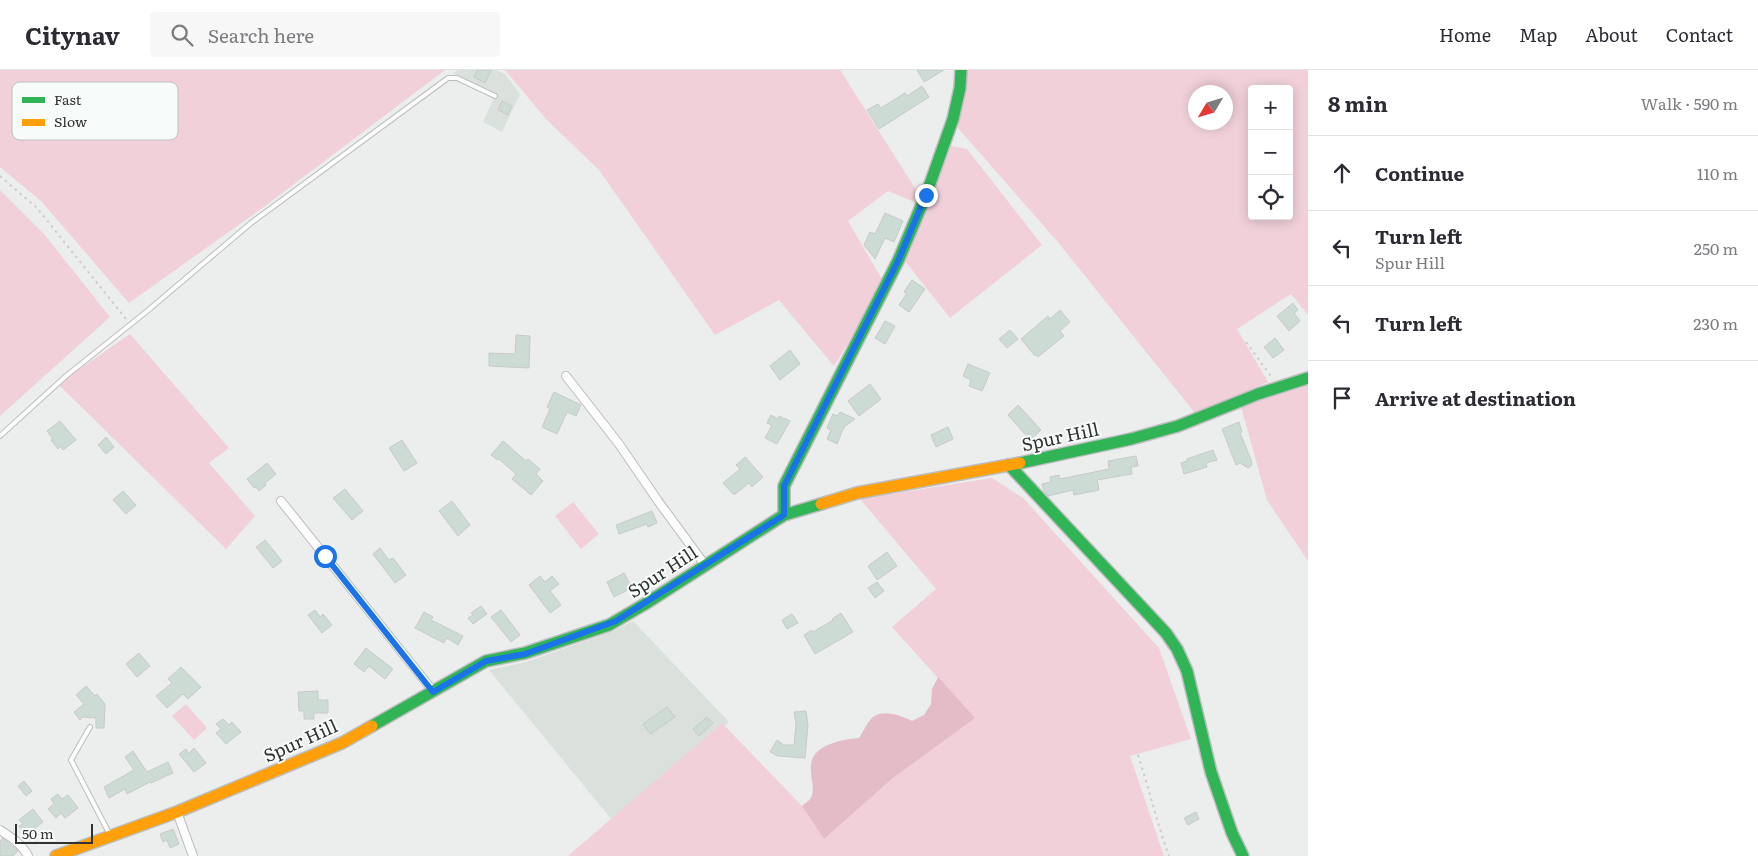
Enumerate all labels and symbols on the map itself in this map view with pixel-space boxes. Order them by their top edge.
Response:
legend [12,82,178,140]
north arrow [1188,85,1233,130]
text: Fast [54,89,82,109]
text: Slow [54,111,87,131]
route end [915,184,938,207]
street label: Spur Hill [1019,415,1101,457]
street label: Spur Hill [622,538,702,604]
route start [314,545,337,568]
street label: Spur Hill [259,712,341,768]
scale bar [15,821,92,844]

